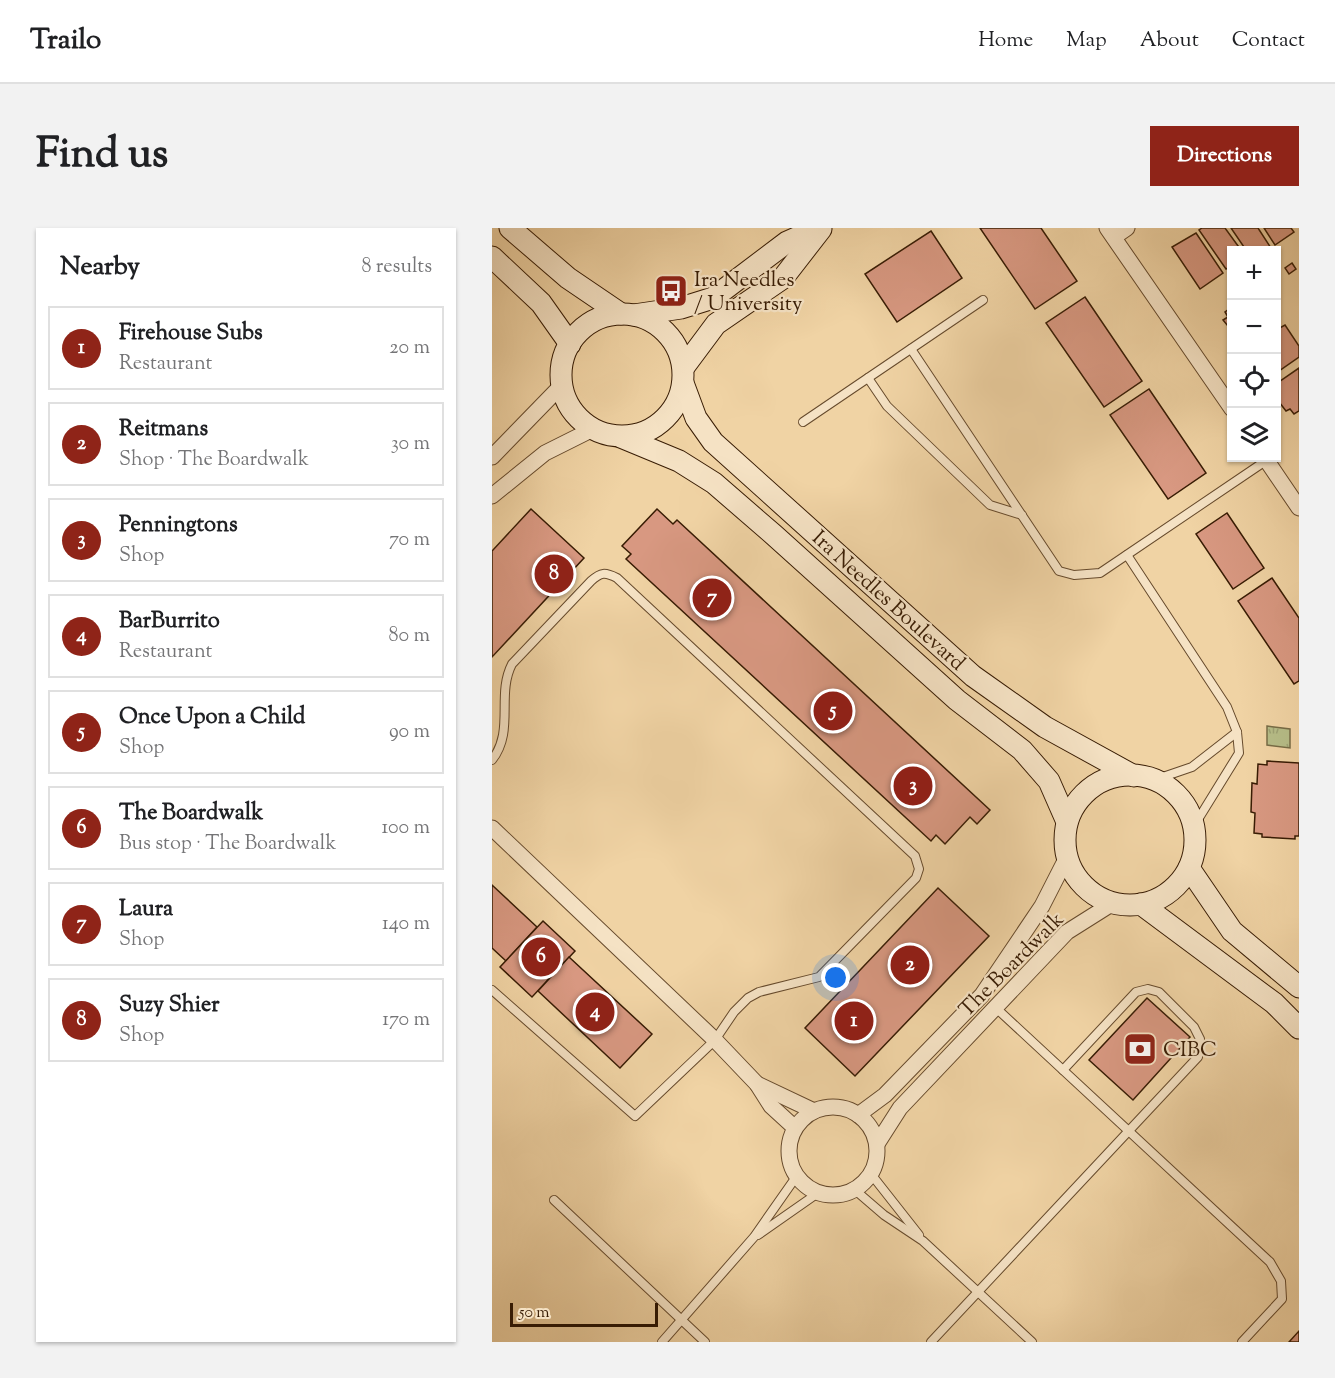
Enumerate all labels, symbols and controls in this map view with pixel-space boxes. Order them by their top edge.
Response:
text: Trailo [30,21,101,61]
text: Home [978,26,1033,56]
text: Map [1066,26,1107,56]
text: About [1140,26,1199,56]
text: Contact [1232,26,1305,56]
text: Find us [36,126,168,186]
button: Directions [1150,126,1299,186]
map controls [1227,246,1281,462]
button: + [1227,246,1281,300]
text: Nearby [60,249,140,286]
text: 8 results [361,253,432,282]
place label: Ira Needles / University [694,266,803,320]
bus stop icon: Ira Needles / University [653,273,689,309]
button: − [1227,300,1281,354]
text: Firehouse Subs [119,318,263,350]
text: 1 [78,334,85,363]
text: 20 m [389,334,430,363]
text: Restaurant [119,350,212,379]
button: locate [1227,354,1281,408]
button: layers [1227,408,1281,462]
text: Reitmans [119,414,208,446]
text: 2 [77,430,86,459]
text: 30 m [391,430,430,459]
text: Shop · The Boardwalk [119,446,309,475]
text: Penningtons [119,510,238,542]
street label: Ira Needles Boulevard [804,524,971,679]
text: 3 [77,526,86,555]
text: 70 m [389,526,430,555]
text: Shop [119,542,164,571]
pin: 8 [534,552,574,596]
pin: 7 [692,576,732,620]
text: BarBurrito [119,606,220,638]
text: 4 [76,622,87,651]
text: 80 m [389,622,430,651]
text: Restaurant [119,638,212,667]
pin: 5 [814,688,852,734]
text: Once Upon a Child [119,702,305,734]
text: 5 [78,718,85,747]
text: 90 m [389,718,430,747]
text: Shop [119,734,164,763]
pin: 3 [894,764,932,808]
text: The Boardwalk [119,798,263,830]
text: 6 [77,814,86,843]
text: 100 m [381,814,430,843]
text: Bus stop · The Boardwalk [119,830,336,859]
text: Laura [119,894,173,926]
street label: The Boardwalk [953,906,1072,1025]
text: 7 [76,910,87,939]
text: 140 m [382,910,430,939]
text: Shop [119,926,164,955]
pin: 6 [521,934,560,980]
pin: 2 [890,942,930,988]
your location [821,963,850,992]
text: Suzy Shier [119,990,219,1022]
pin: 4 [576,990,614,1034]
pin: 1 [834,998,874,1044]
text: 8 [77,1006,87,1035]
text: 170 m [382,1006,430,1035]
text: Shop [119,1022,164,1051]
bank icon: CIBC [1122,1031,1158,1067]
place label: CIBC [1163,1036,1217,1066]
scale bar [510,1300,658,1328]
text: 50 m [519,1302,550,1325]

